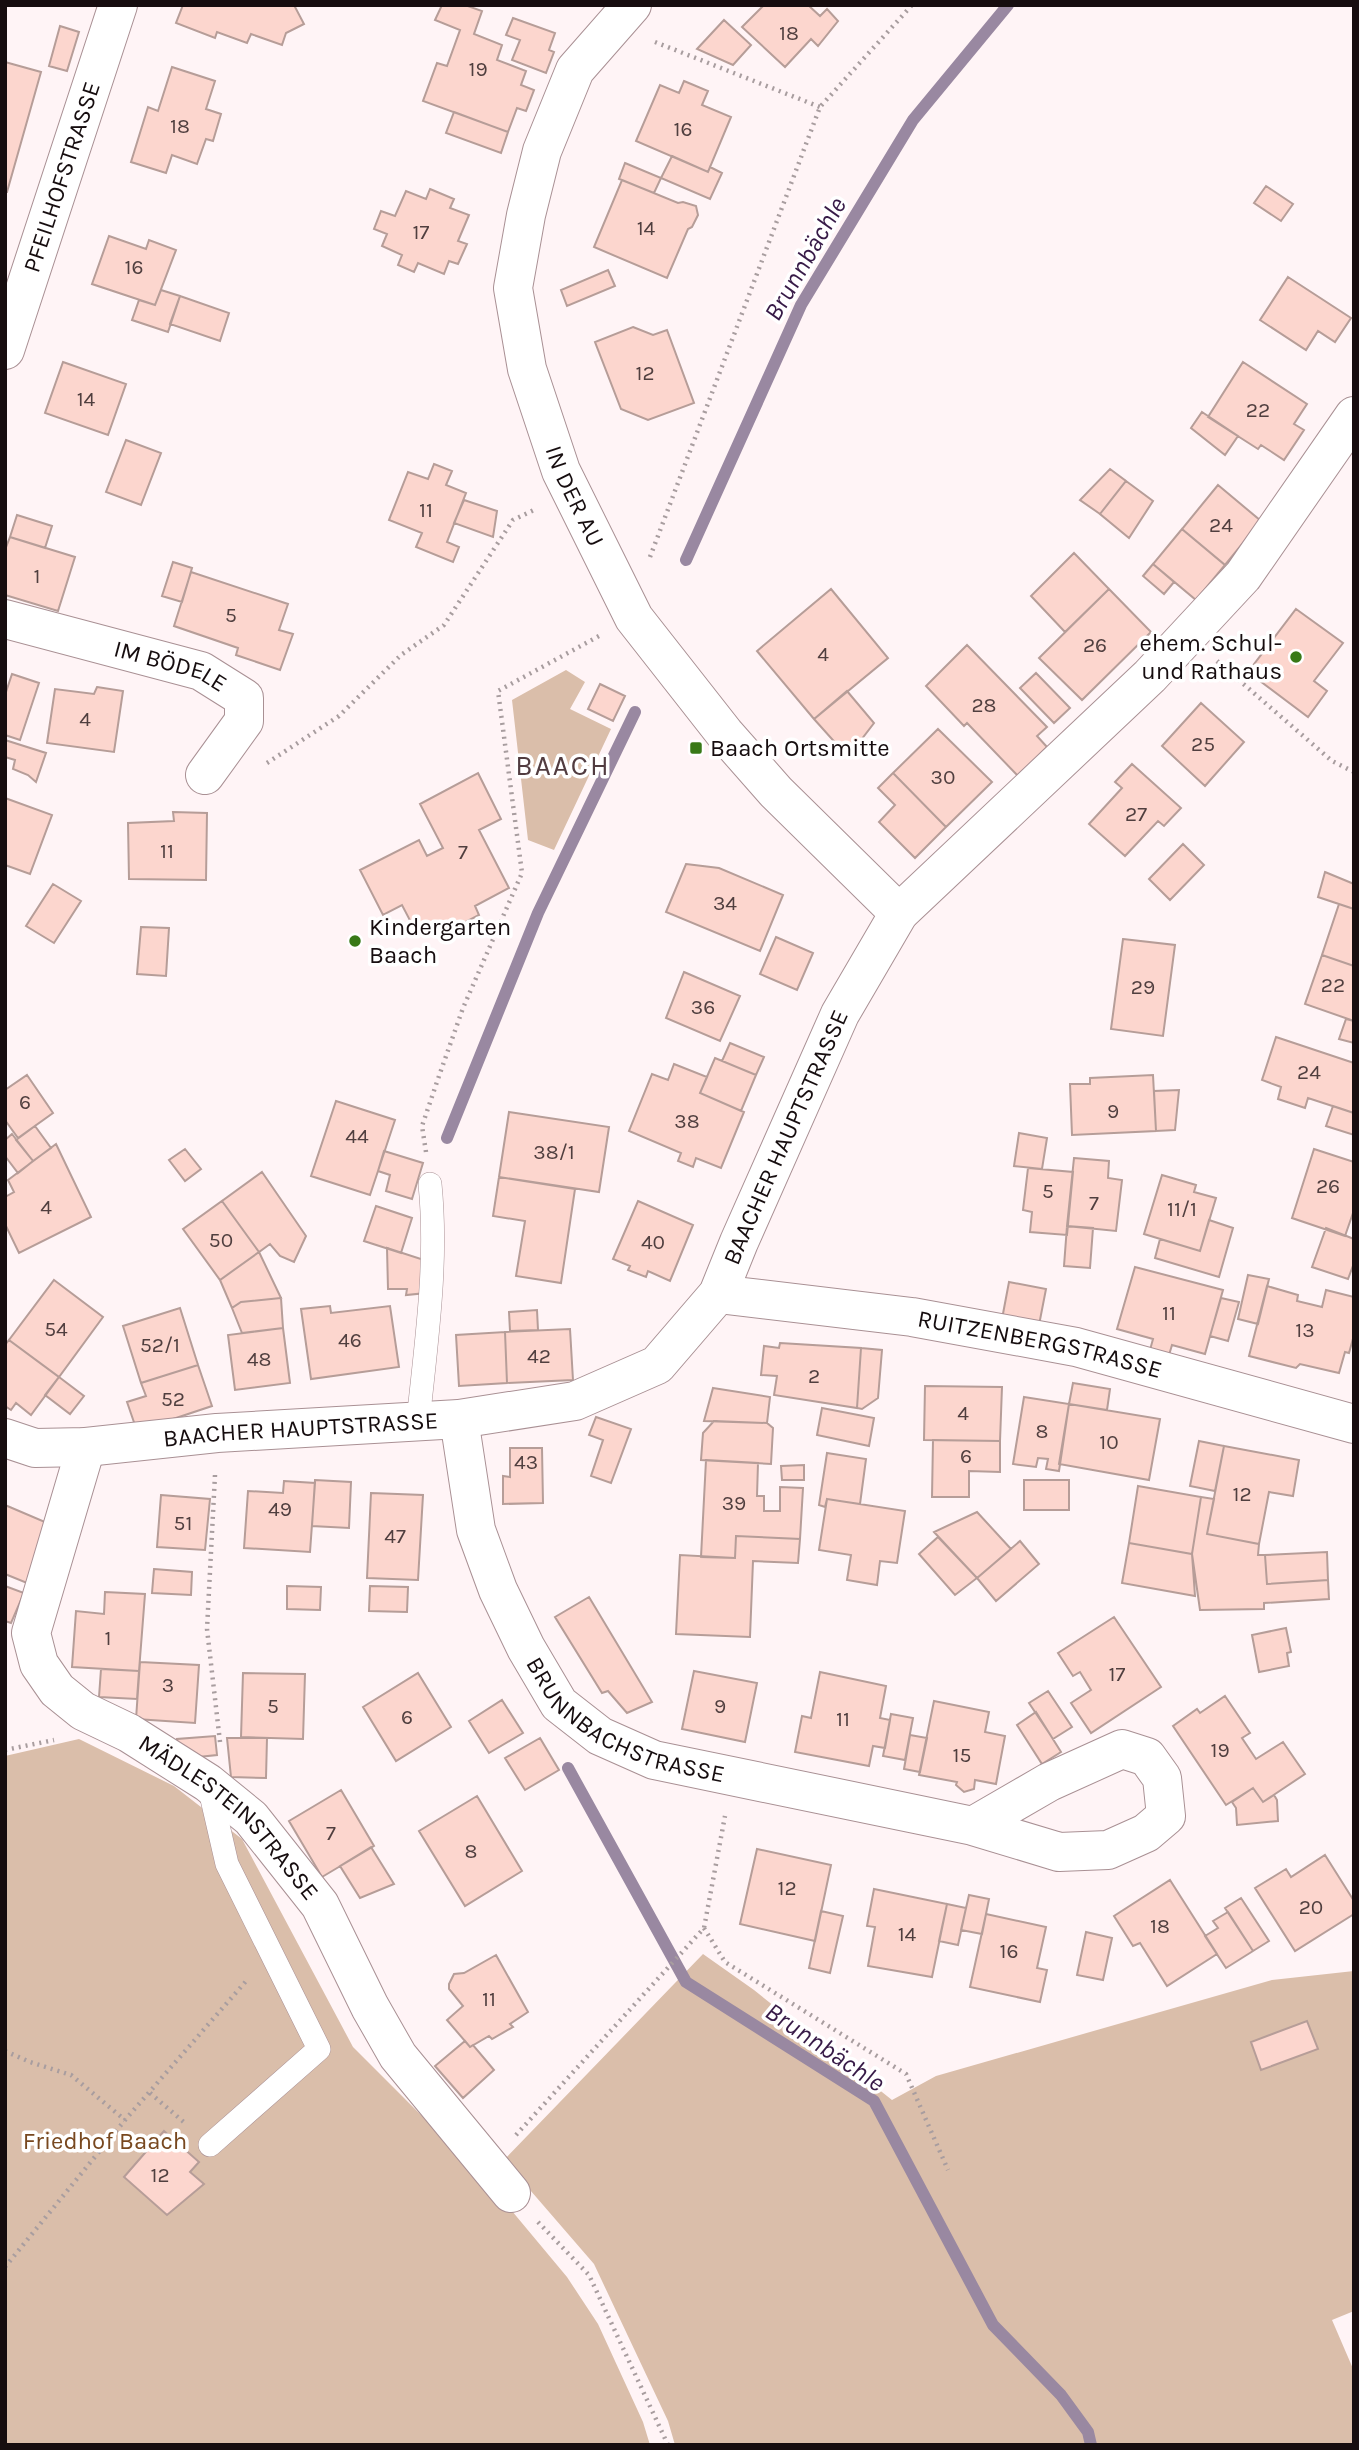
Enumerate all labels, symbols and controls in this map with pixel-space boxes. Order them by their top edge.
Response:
house number: 18 [779,21,799,45]
house number: 19 [468,57,488,81]
street label: PFEILHOFSTRASSE [17,78,106,276]
house number: 18 [170,114,190,138]
house number: 16 [674,117,692,141]
water label: Brunnbächle [757,192,853,326]
house number: 14 [637,216,656,240]
house number: 17 [413,220,430,244]
house number: 16 [125,255,143,279]
house number: 12 [635,361,655,385]
house number: 14 [77,387,96,411]
house number: 22 [1246,398,1270,422]
street label: IN DER AU [540,442,610,551]
house number: 11 [419,498,433,522]
house number: 24 [1209,513,1233,537]
house number: 1 [34,564,40,588]
house number: 5 [225,603,237,627]
place label: ehem. Schul- und Rathaus [1139,629,1282,685]
house number: 26 [1083,633,1107,657]
street label: IM BÖDELE [111,635,232,698]
house number: 4 [817,642,829,666]
marker: ehem. Schul- und Rathaus [1288,649,1304,665]
house number: 28 [971,693,997,717]
house number: 4 [79,707,91,731]
house number: 25 [1191,732,1215,756]
place label: Baach Ortsmitte [710,734,890,762]
marker: Baach Ortsmitte [688,740,704,756]
district label: BAACH [515,749,611,782]
house number: 30 [931,765,955,789]
house number: 27 [1125,802,1147,826]
house number: 11 [160,839,174,863]
house number: 7 [458,840,468,864]
house number: 34 [713,891,737,915]
place label: Kindergarten Baach [369,913,511,969]
marker: Kindergarten Baach [347,933,363,949]
house number: 22 [1321,973,1345,997]
house number: 29 [1131,975,1155,999]
house number: 36 [691,995,715,1019]
street label: BAACHER HAUPTSTRASSE [717,1006,854,1269]
house number: 24 [1297,1060,1321,1084]
house number: 6 [19,1090,31,1114]
house number: 9 [1107,1099,1119,1123]
house number: 38 [674,1109,700,1133]
house number: 44 [345,1124,369,1148]
house number: 38/1 [533,1140,575,1164]
house number: 26 [1316,1174,1340,1198]
house number: 5 [1042,1179,1054,1203]
house number: 7 [1089,1191,1099,1215]
house number: 4 [40,1195,52,1219]
house number: 11/1 [1167,1197,1197,1221]
house number: 50 [209,1228,233,1252]
house number: 40 [641,1230,665,1254]
house number: 11 [1162,1301,1176,1325]
street label: RUITZENBERGSTRASSE [915,1304,1165,1384]
house number: 54 [44,1317,68,1341]
house number: 13 [1295,1318,1315,1342]
house number: 46 [338,1328,362,1352]
house number: 52/1 [140,1333,180,1357]
house number: 42 [527,1344,551,1368]
house number: 48 [247,1347,271,1371]
house number: 2 [808,1364,820,1388]
house number: 52 [161,1387,185,1411]
house number: 4 [957,1401,969,1425]
street label: BAACHER HAUPTSTRASSE [162,1406,439,1453]
house number: 8 [1036,1419,1048,1443]
house number: 10 [1099,1430,1119,1454]
house number: 6 [960,1444,972,1468]
house number: 43 [514,1450,538,1474]
house number: 12 [1232,1482,1252,1506]
house number: 39 [722,1491,746,1515]
house number: 49 [268,1497,292,1521]
house number: 51 [174,1511,192,1535]
house number: 47 [384,1524,406,1548]
house number: 1 [105,1626,111,1650]
street label: BRUNNBACHSTRASSE [520,1652,727,1788]
house number: 17 [1109,1662,1126,1686]
house number: 3 [162,1673,174,1697]
house number: 5 [267,1694,279,1718]
house number: 9 [714,1694,726,1718]
house number: 6 [401,1705,413,1729]
house number: 11 [836,1707,850,1731]
street label: MÄDLESTEINSTRASSE [134,1729,325,1906]
house number: 19 [1210,1738,1230,1762]
house number: 15 [953,1743,971,1767]
house number: 7 [326,1821,336,1845]
house number: 8 [465,1839,477,1863]
house number: 12 [777,1876,797,1900]
house number: 20 [1299,1895,1323,1919]
house number: 18 [1150,1914,1170,1938]
house number: 14 [898,1922,917,1946]
house number: 16 [1000,1939,1018,1963]
house number: 11 [482,1987,496,2011]
water label: Brunnbächle [759,1996,891,2098]
park label: Friedhof Baach [23,2127,187,2155]
house number: 12 [150,2163,170,2187]

